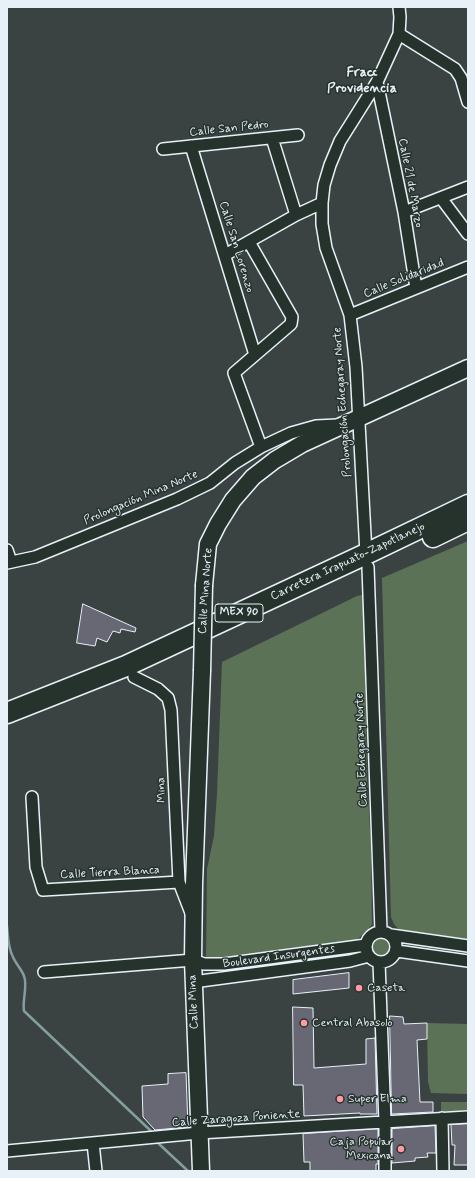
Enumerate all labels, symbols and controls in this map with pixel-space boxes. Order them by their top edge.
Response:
district label: Fracc Providencia [327,65,397,98]
street label: Calle San Pedro [189,118,269,140]
street label: Calle 21 de Marzo [394,137,426,229]
street label: Calle San Lorenzo [215,200,257,294]
street label: Calle Solidaridad [362,256,446,302]
street label: Prolongación Echegaray Norte [331,326,355,478]
street label: Prolongación Mina Norte [82,467,200,529]
street label: Carretera Irapuato-Zapotlanejo [268,520,428,604]
street label: Calle Mina Norte [196,547,216,635]
road number: MEX 90 [215,604,263,622]
street label: Calle Echegaray Norte [353,693,371,807]
street label: Mina [154,777,170,803]
street label: Calle Tierra Blanca [60,863,160,883]
street label: Boulevard Insurgentes [222,942,336,972]
street label: Calle Mina [186,974,202,1030]
place label: Caseta [367,981,405,995]
marker: Caseta [354,983,364,993]
place label: Central Abasolo [312,1016,393,1030]
marker: Central Abasolo [299,1018,309,1028]
place label: Super Elma [348,1092,407,1106]
marker: Super Elma [335,1094,345,1104]
street label: Calle Zaragoza Poniente [171,1107,301,1131]
place label: Caja Popular Mexicana [330,1135,393,1163]
marker: Caja Popular Mexicana [396,1144,406,1154]

